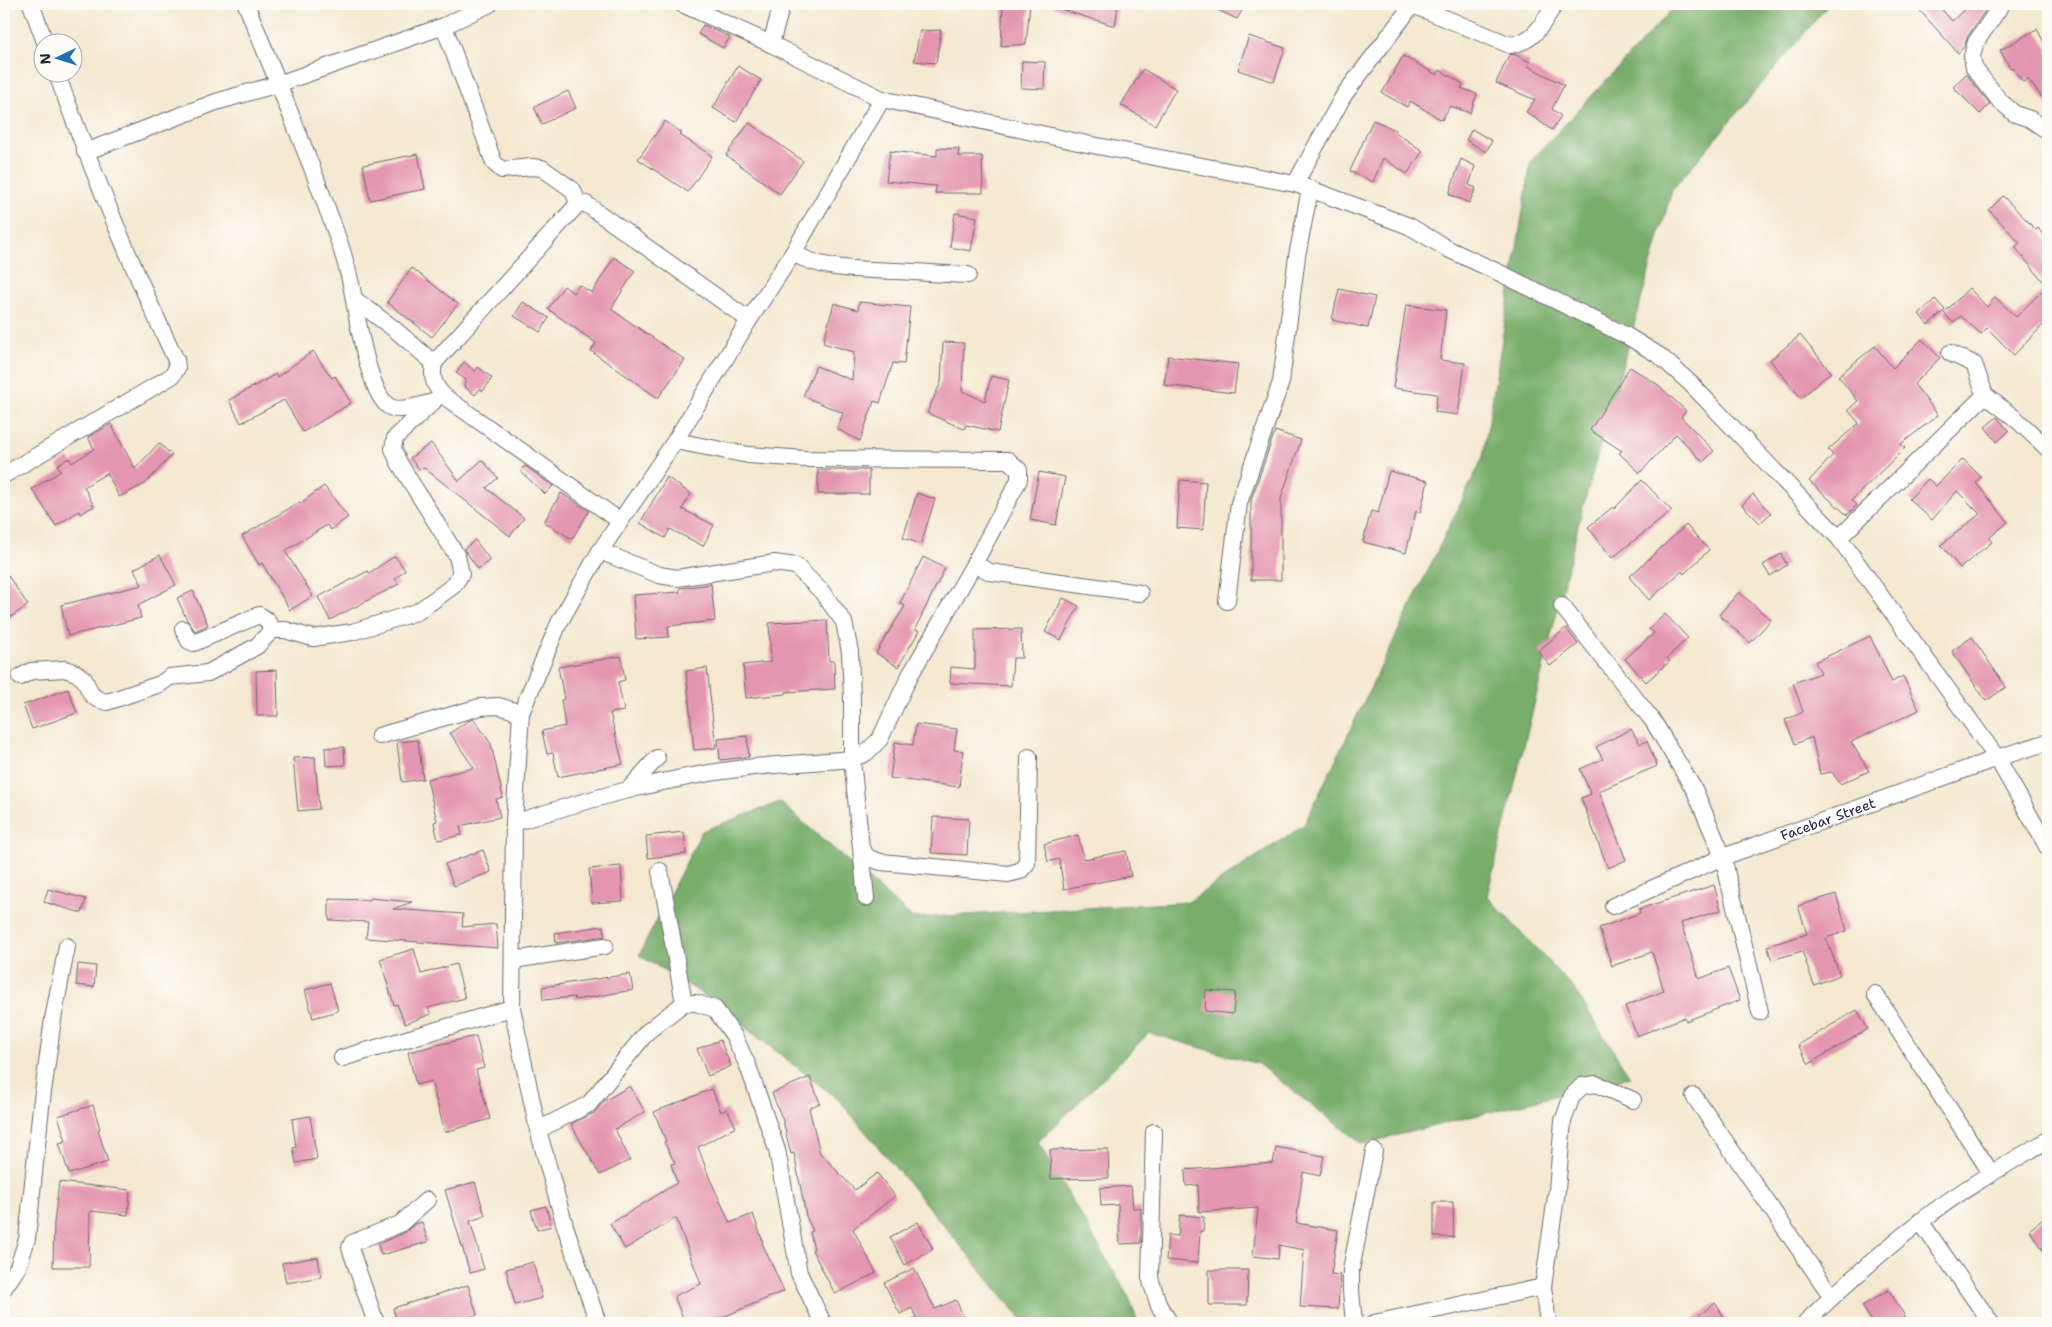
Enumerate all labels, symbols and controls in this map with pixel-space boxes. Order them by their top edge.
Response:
north arrow [32,32,82,82]
text: N [36,53,54,65]
street label: Facebar Street [1778,794,1878,844]

